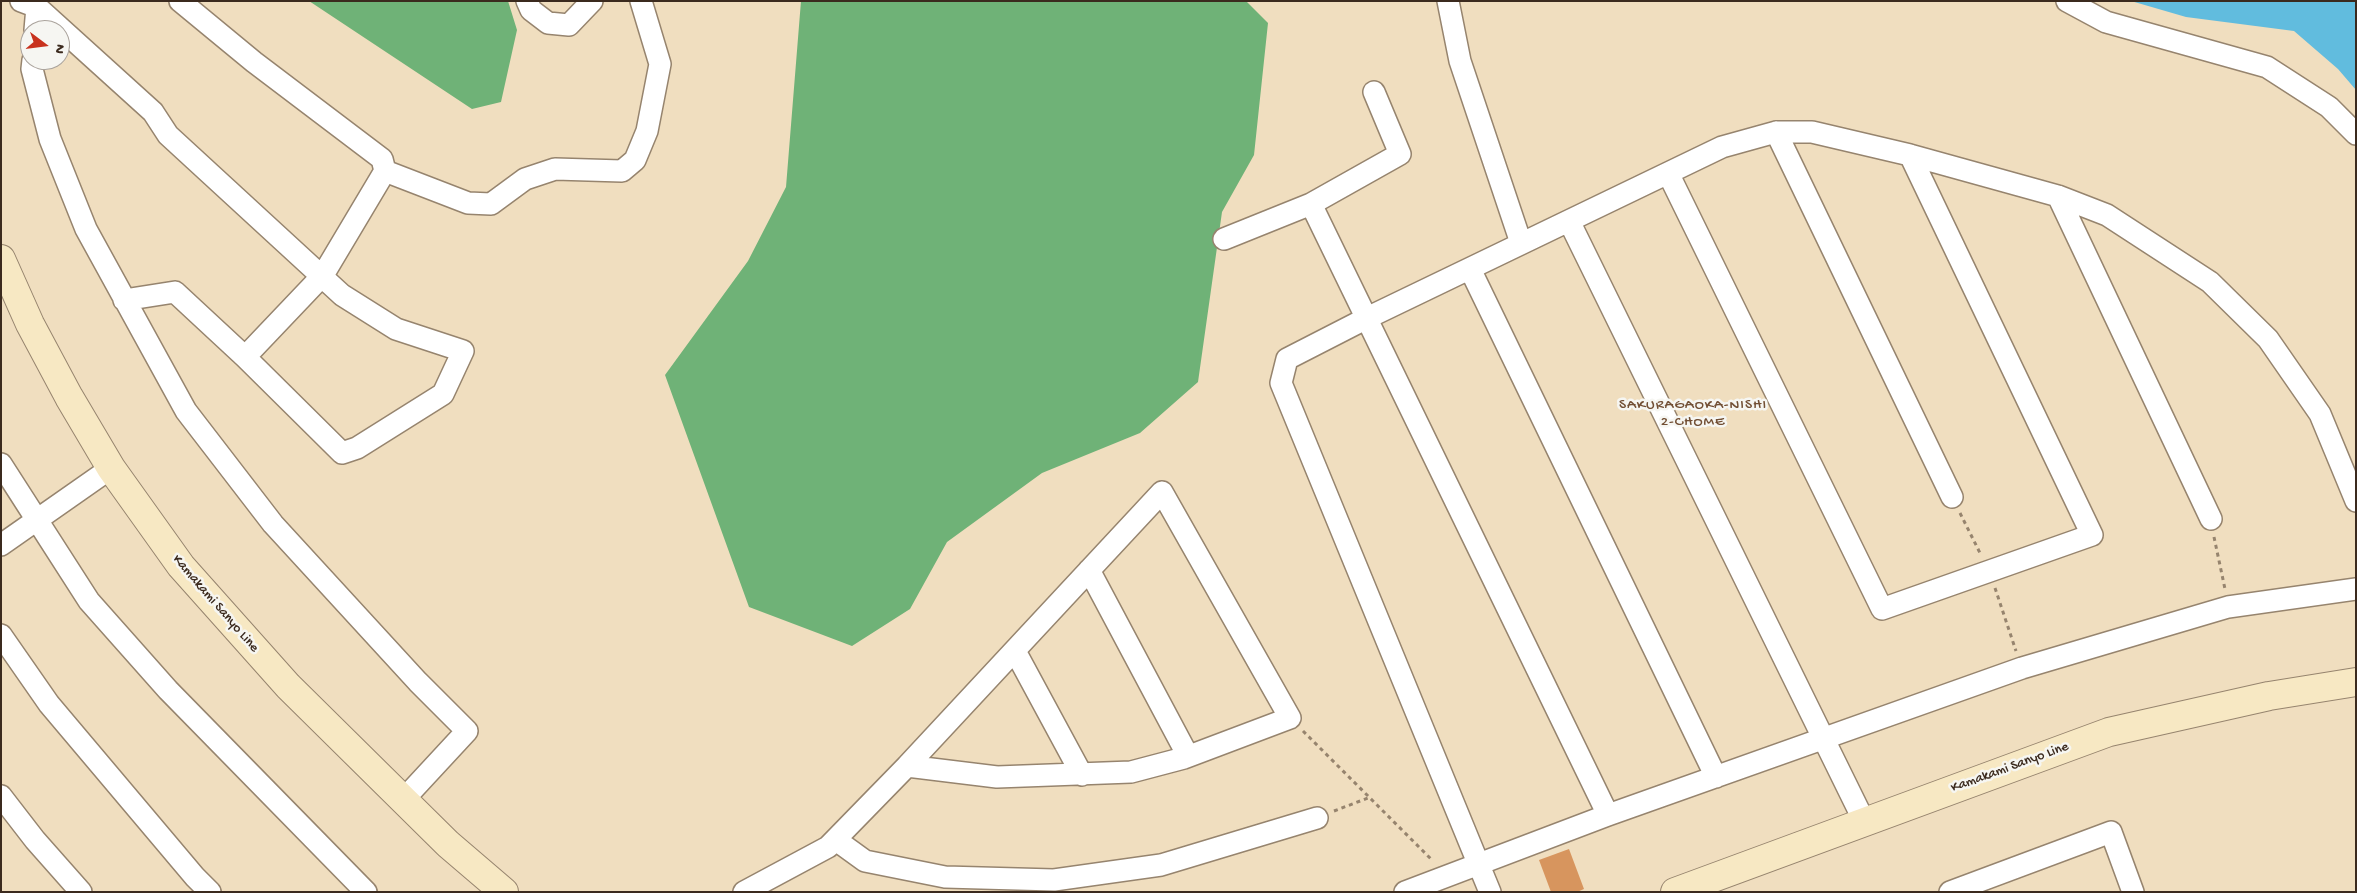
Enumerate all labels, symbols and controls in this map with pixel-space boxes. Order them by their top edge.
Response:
north arrow [20,20,70,70]
text: N [50,42,68,55]
district label: SAKURAGAOKA-NISHI 2-CHOME [1617,397,1769,432]
street label: Kamakami Sanyo Line [168,552,262,656]
street label: Kamakami Sanyo Line [1949,739,2071,797]

